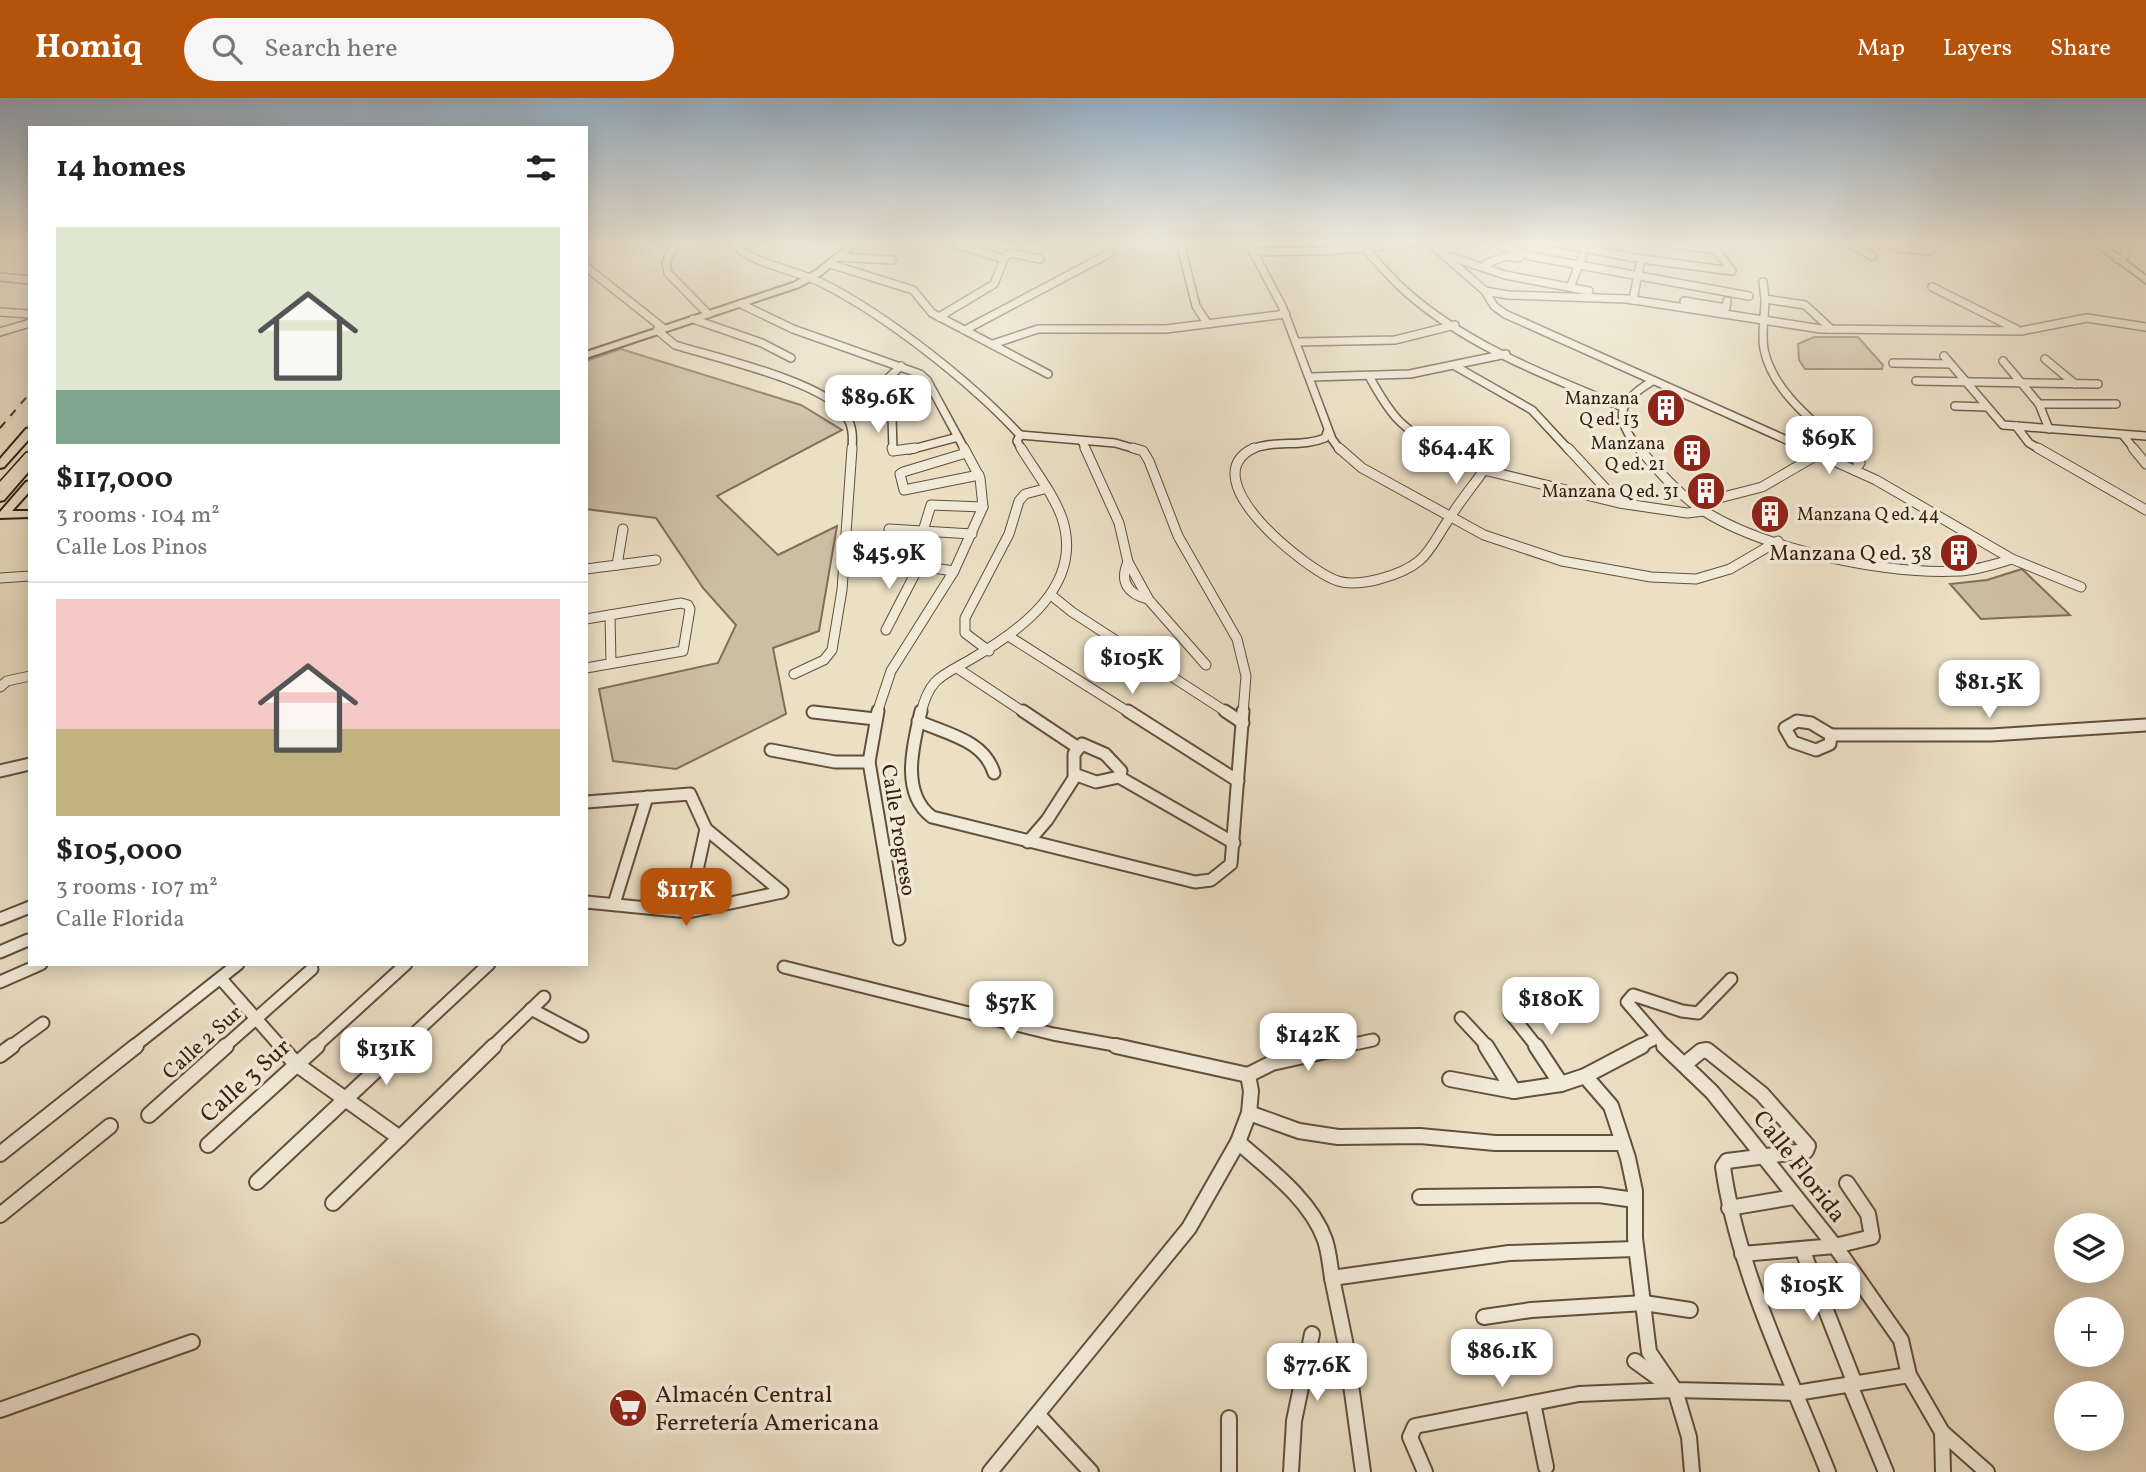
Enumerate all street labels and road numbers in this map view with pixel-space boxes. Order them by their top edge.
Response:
street label: Calle Progreso [873,762,922,898]
street label: Calle 2 Sur [157,999,249,1087]
street label: Calle 3 Sur [193,1031,299,1132]
street label: Calle Florida [1744,1104,1853,1231]

